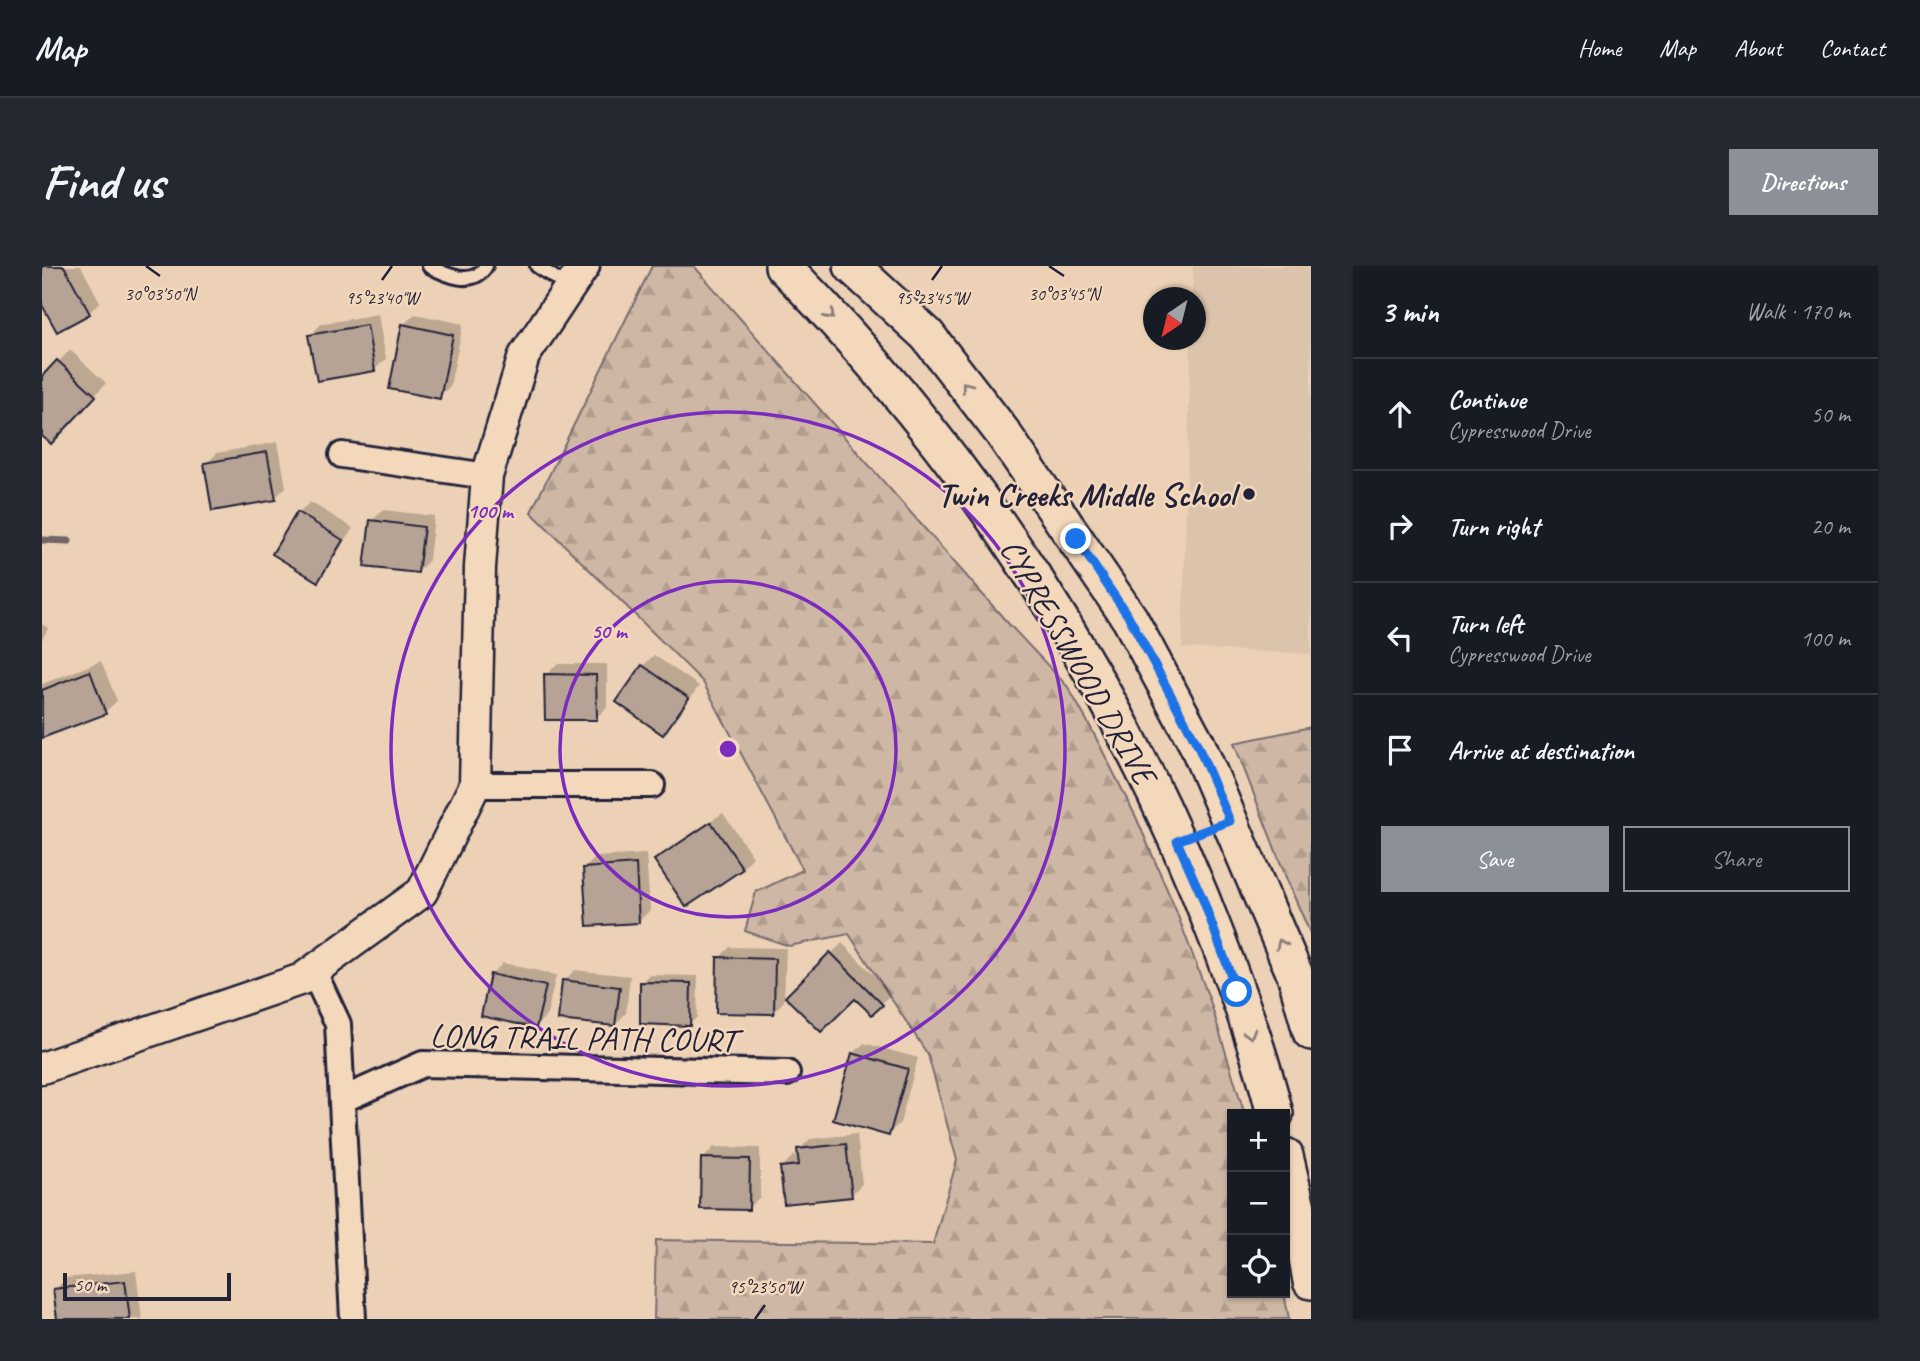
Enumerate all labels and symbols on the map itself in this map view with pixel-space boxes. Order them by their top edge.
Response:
text: 30°03'50"N [125,283,199,305]
text: 30°03'45"N [1029,283,1103,305]
text: 95°23'40"W [345,287,422,309]
text: 95°23'45"W [895,287,972,309]
north arrow [1143,287,1206,350]
one-way arrow [822,307,834,320]
one-way arrow [962,381,975,394]
place label: Twin Creeks Middle School [938,474,1241,516]
marker: Twin Creeks Middle School [1241,486,1257,502]
text: 100 m [467,498,515,524]
route end [1060,523,1091,554]
street label: CYPRESSWOOD DRIVE [991,531,1167,795]
text: 50 m [591,618,629,644]
centre of rings [716,737,740,761]
one-way arrow [1275,939,1289,951]
route start [1221,976,1252,1007]
street label: LONG TRAIL PATH COURT [430,1014,744,1062]
one-way arrow [1242,1028,1257,1040]
scale bar [63,1270,231,1302]
text: 95°23'50"W [728,1276,805,1298]

